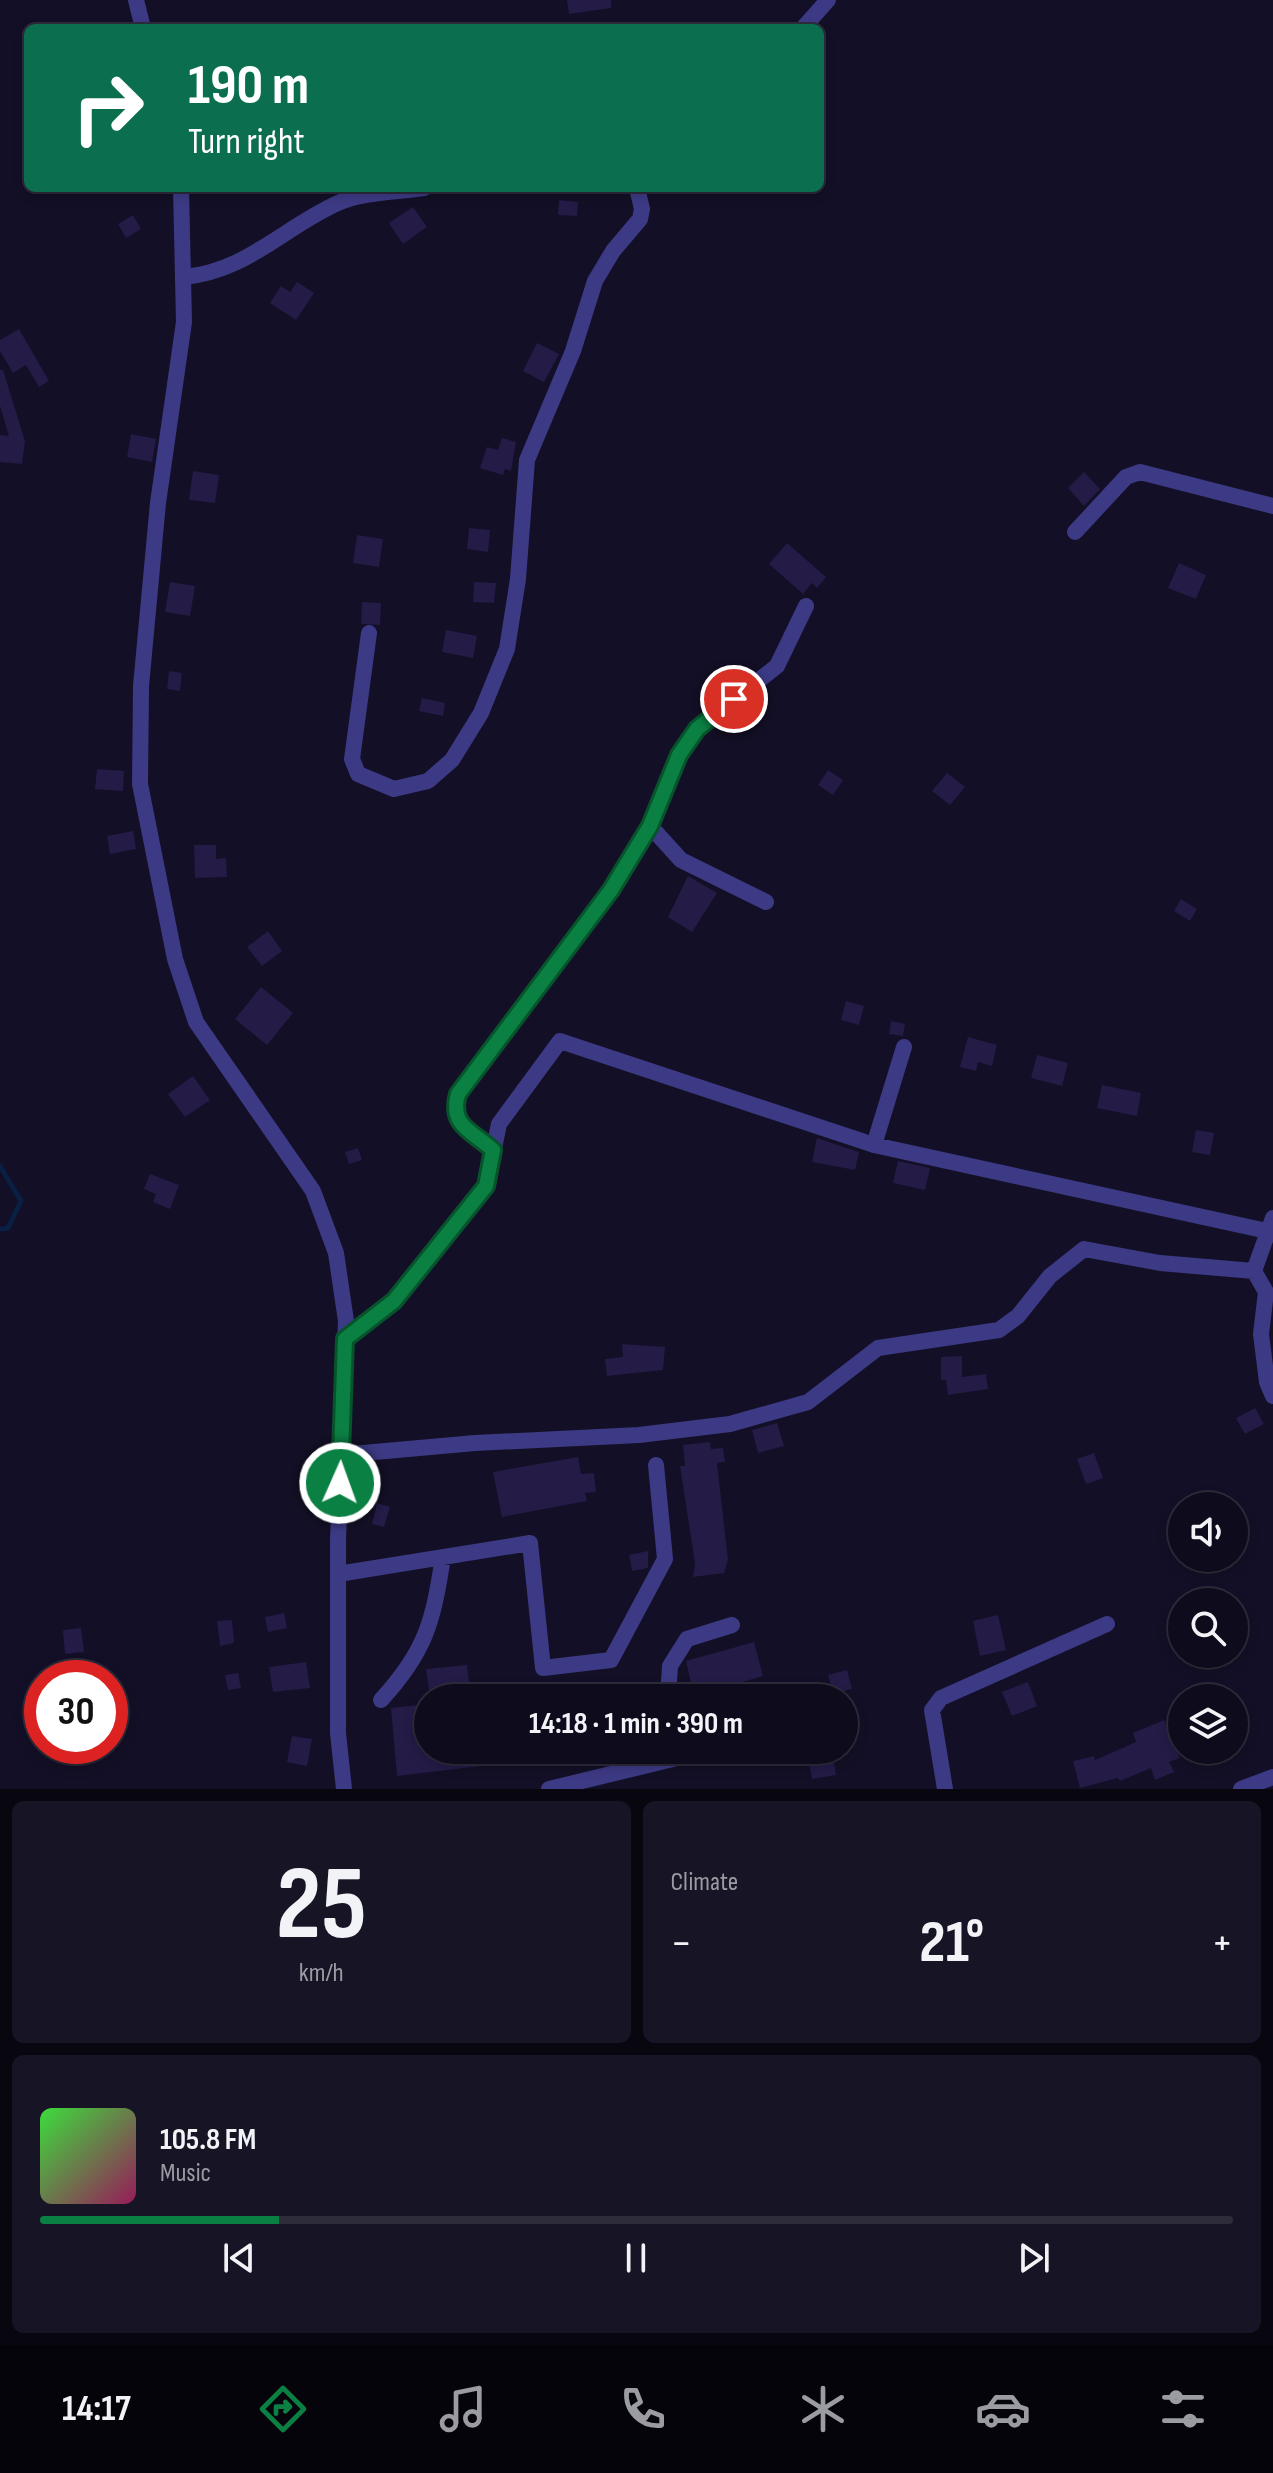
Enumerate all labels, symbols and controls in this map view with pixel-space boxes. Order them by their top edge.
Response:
text: 190 m [188,53,309,120]
icon: right [56,56,160,160]
text: Turn right [188,121,305,164]
pin [700,665,768,733]
icon: arrive [712,677,756,721]
position arrow [298,1441,382,1525]
map controls [1168,1492,1248,1764]
button: sound [1168,1492,1248,1572]
button: search [1168,1588,1248,1668]
speed limit sign: 30 [24,1660,128,1764]
button: layers [1168,1684,1248,1764]
text: 14:18 · 1 min · 390 m [529,1706,743,1742]
text: 25 [276,1843,367,1968]
text: Climate [671,1867,738,1898]
text: 21° [919,1907,984,1979]
text: − [671,1917,692,1970]
text: + [1211,1917,1233,1970]
text: km/h [299,1958,344,1989]
text: 105.8 FM [160,2122,256,2158]
text: Music [160,2158,211,2189]
icon: previous [217,2236,261,2280]
icon: pause [614,2236,658,2280]
icon: next [1012,2236,1056,2280]
icon: directions [255,2381,311,2437]
icon: music [435,2381,491,2437]
icon: phone [615,2381,671,2437]
icon: climate [795,2381,851,2437]
icon: car [975,2381,1031,2437]
icon: filters [1155,2381,1211,2437]
text: 14:17 [62,2388,131,2431]

